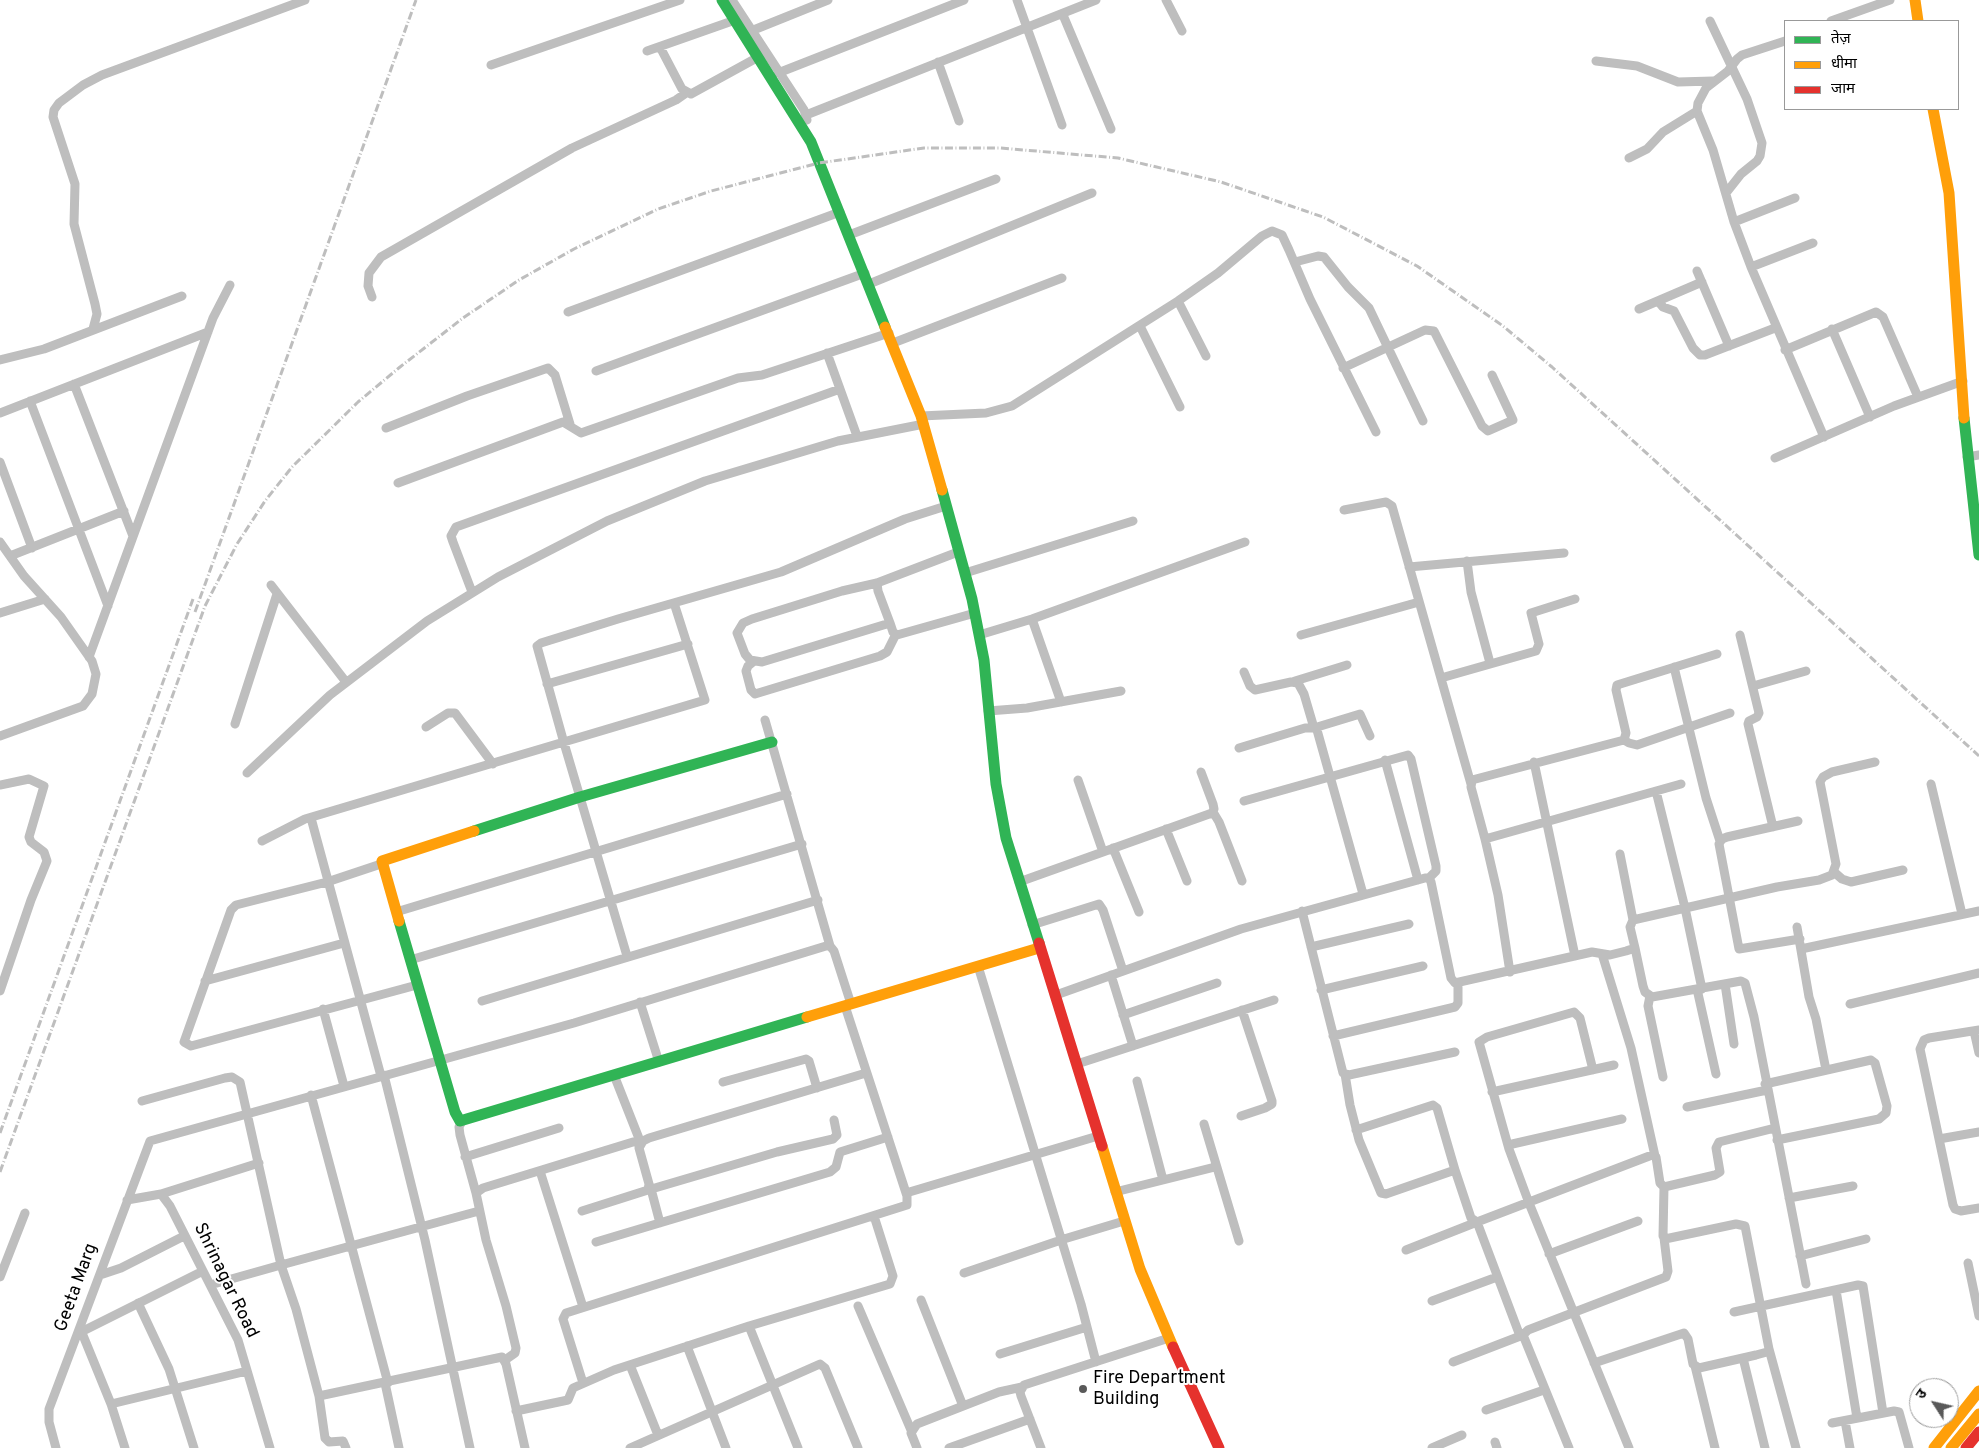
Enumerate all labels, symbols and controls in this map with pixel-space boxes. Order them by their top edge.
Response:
legend [1784,20,1959,110]
text: तेज़ [1831,30,1851,49]
text: धीमा [1831,55,1857,74]
text: जाम [1831,80,1855,99]
street label: Shrinagar Road [188,1220,262,1342]
street label: Geeta Marg [51,1241,103,1335]
place label: Fire Department Building [1093,1368,1226,1410]
north arrow [1909,1378,1959,1428]
marker: Fire Department Building [1077,1383,1089,1395]
text: उ [1913,1386,1931,1403]

